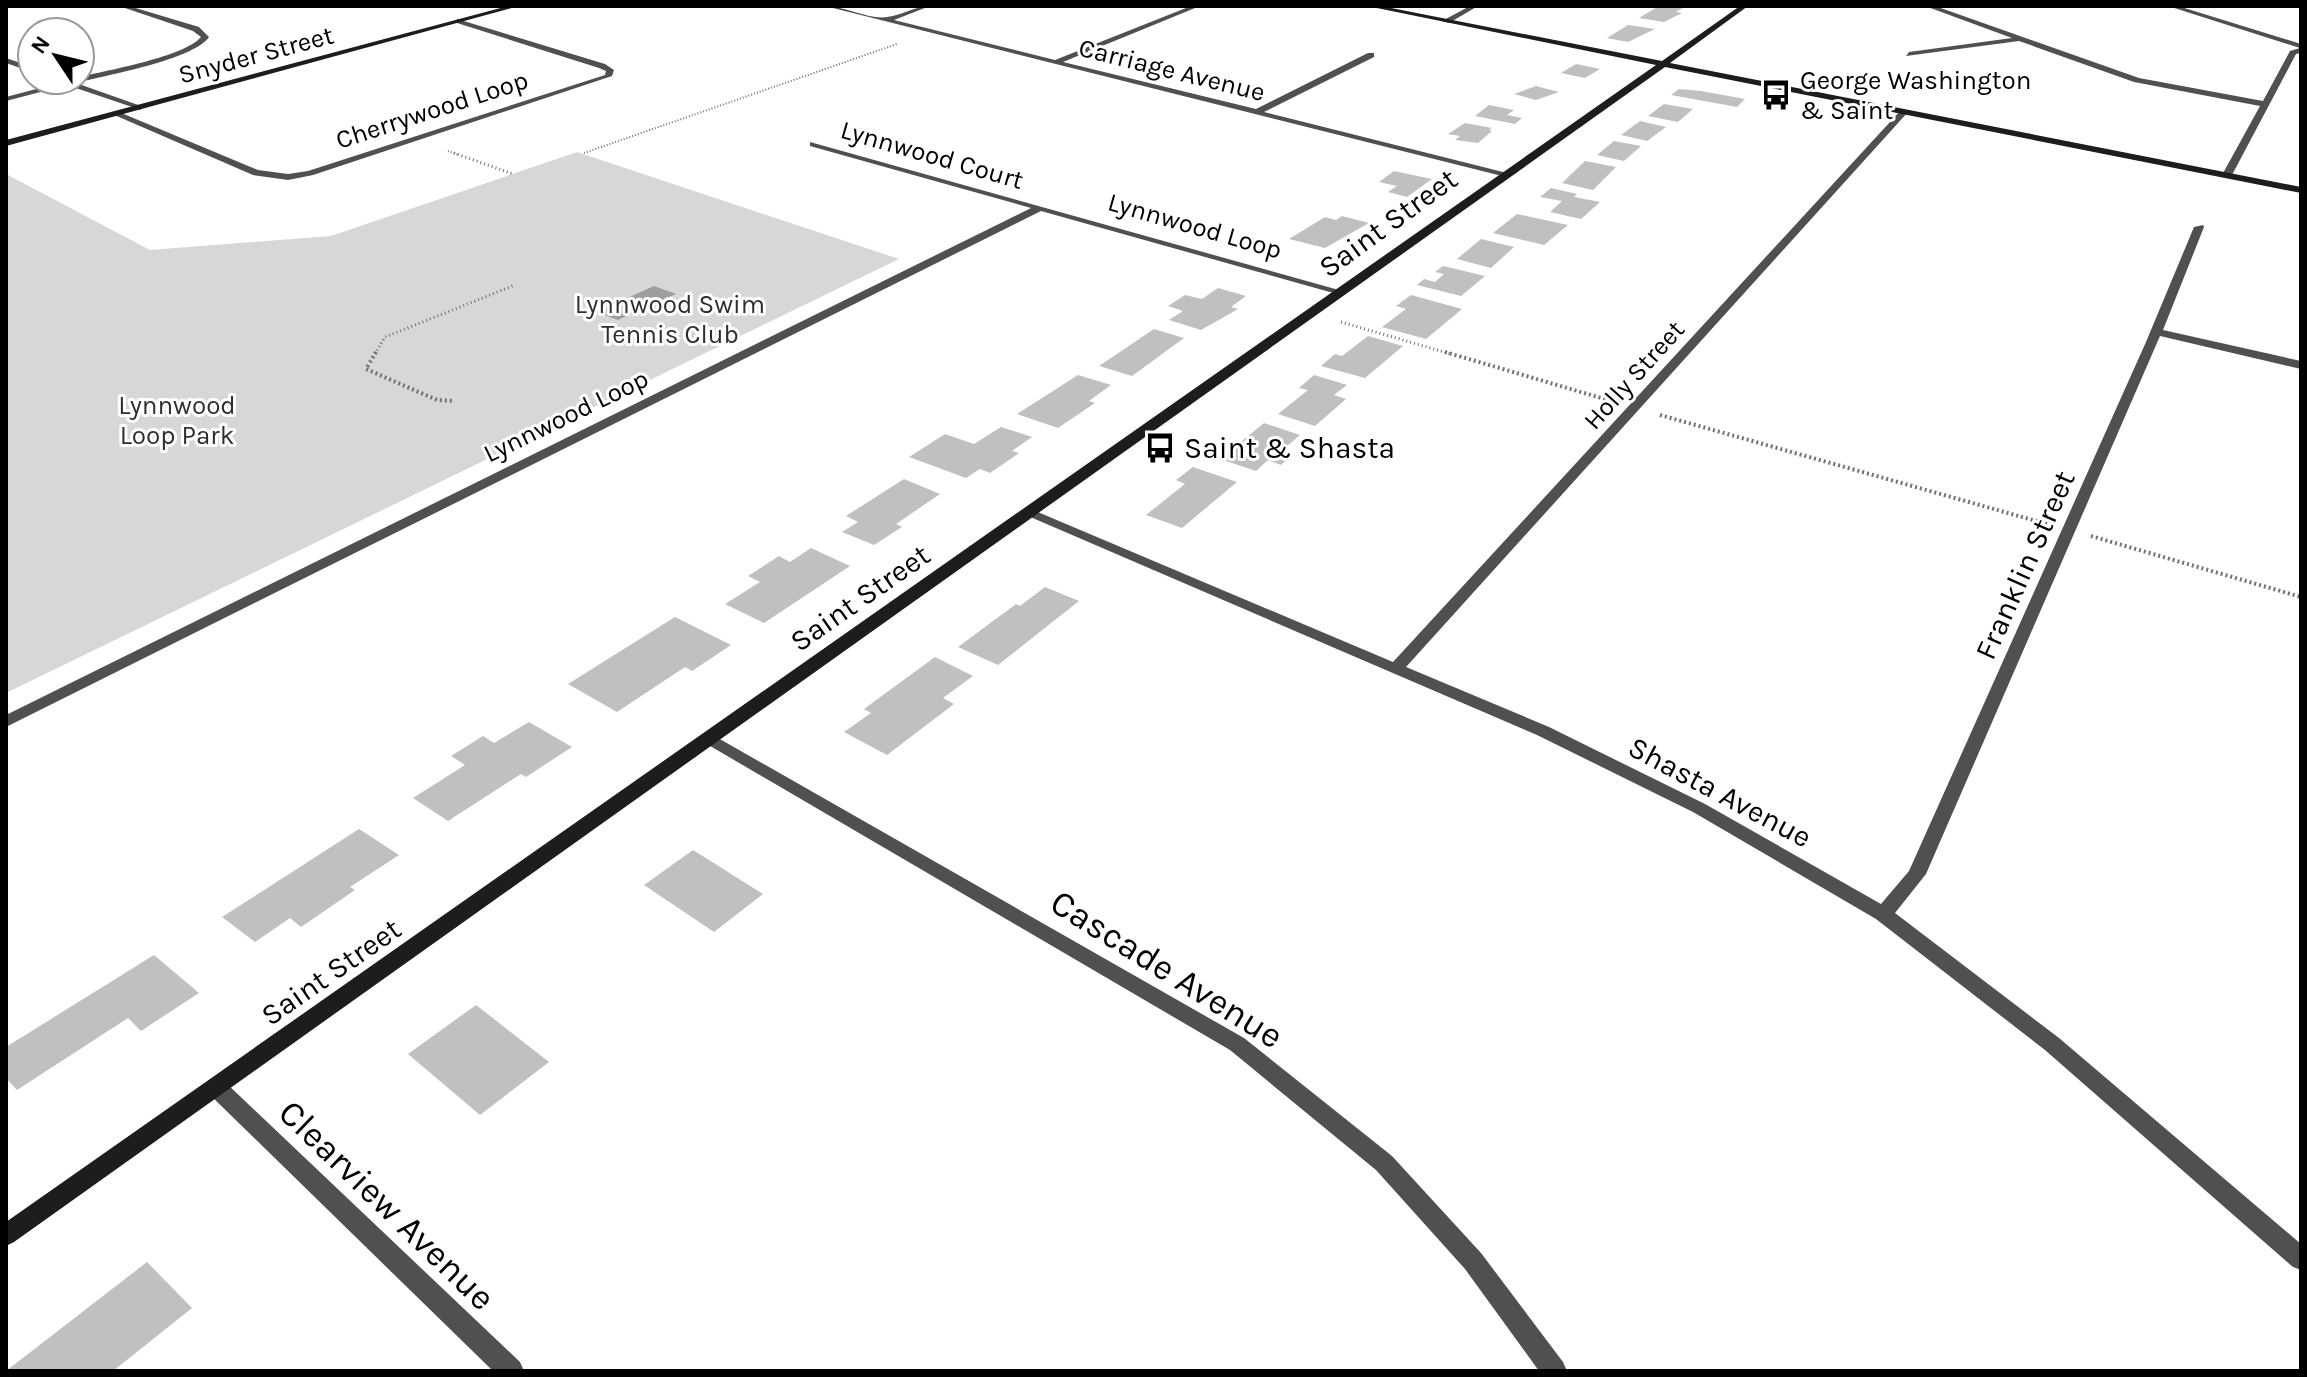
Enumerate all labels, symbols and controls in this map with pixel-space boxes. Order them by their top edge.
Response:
north arrow [16,16,96,96]
street label: Snyder Street [175,19,337,91]
text: N [25,31,56,59]
street label: Carriage Avenue [1076,32,1268,108]
street label: Cherrywood Loop [332,64,532,156]
place label: George Washington & Saint [1800,65,2031,126]
bus stop icon: George Washington & Saint [1759,78,1793,112]
street label: Lynnwood Court [837,114,1027,196]
street label: Saint Street [1312,161,1464,285]
street label: Lynnwood Loop [1104,186,1286,266]
park label: Lynnwood Swim Tennis Club [575,289,765,350]
street label: Holly Street [1577,314,1691,436]
street label: Lynnwood Loop [479,363,653,469]
park label: Lynnwood Loop Park [118,390,236,451]
place label: Saint & Shasta [1184,430,1395,466]
bus stop icon: Saint & Shasta [1143,431,1177,465]
street label: Franklin Street [1967,465,2083,665]
street label: Saint Street [783,537,937,659]
street label: Shasta Avenue [1622,729,1818,855]
street label: Cascade Avenue [1043,881,1291,1057]
street label: Saint Street [254,911,408,1033]
street label: Clearview Avenue [270,1091,504,1319]

